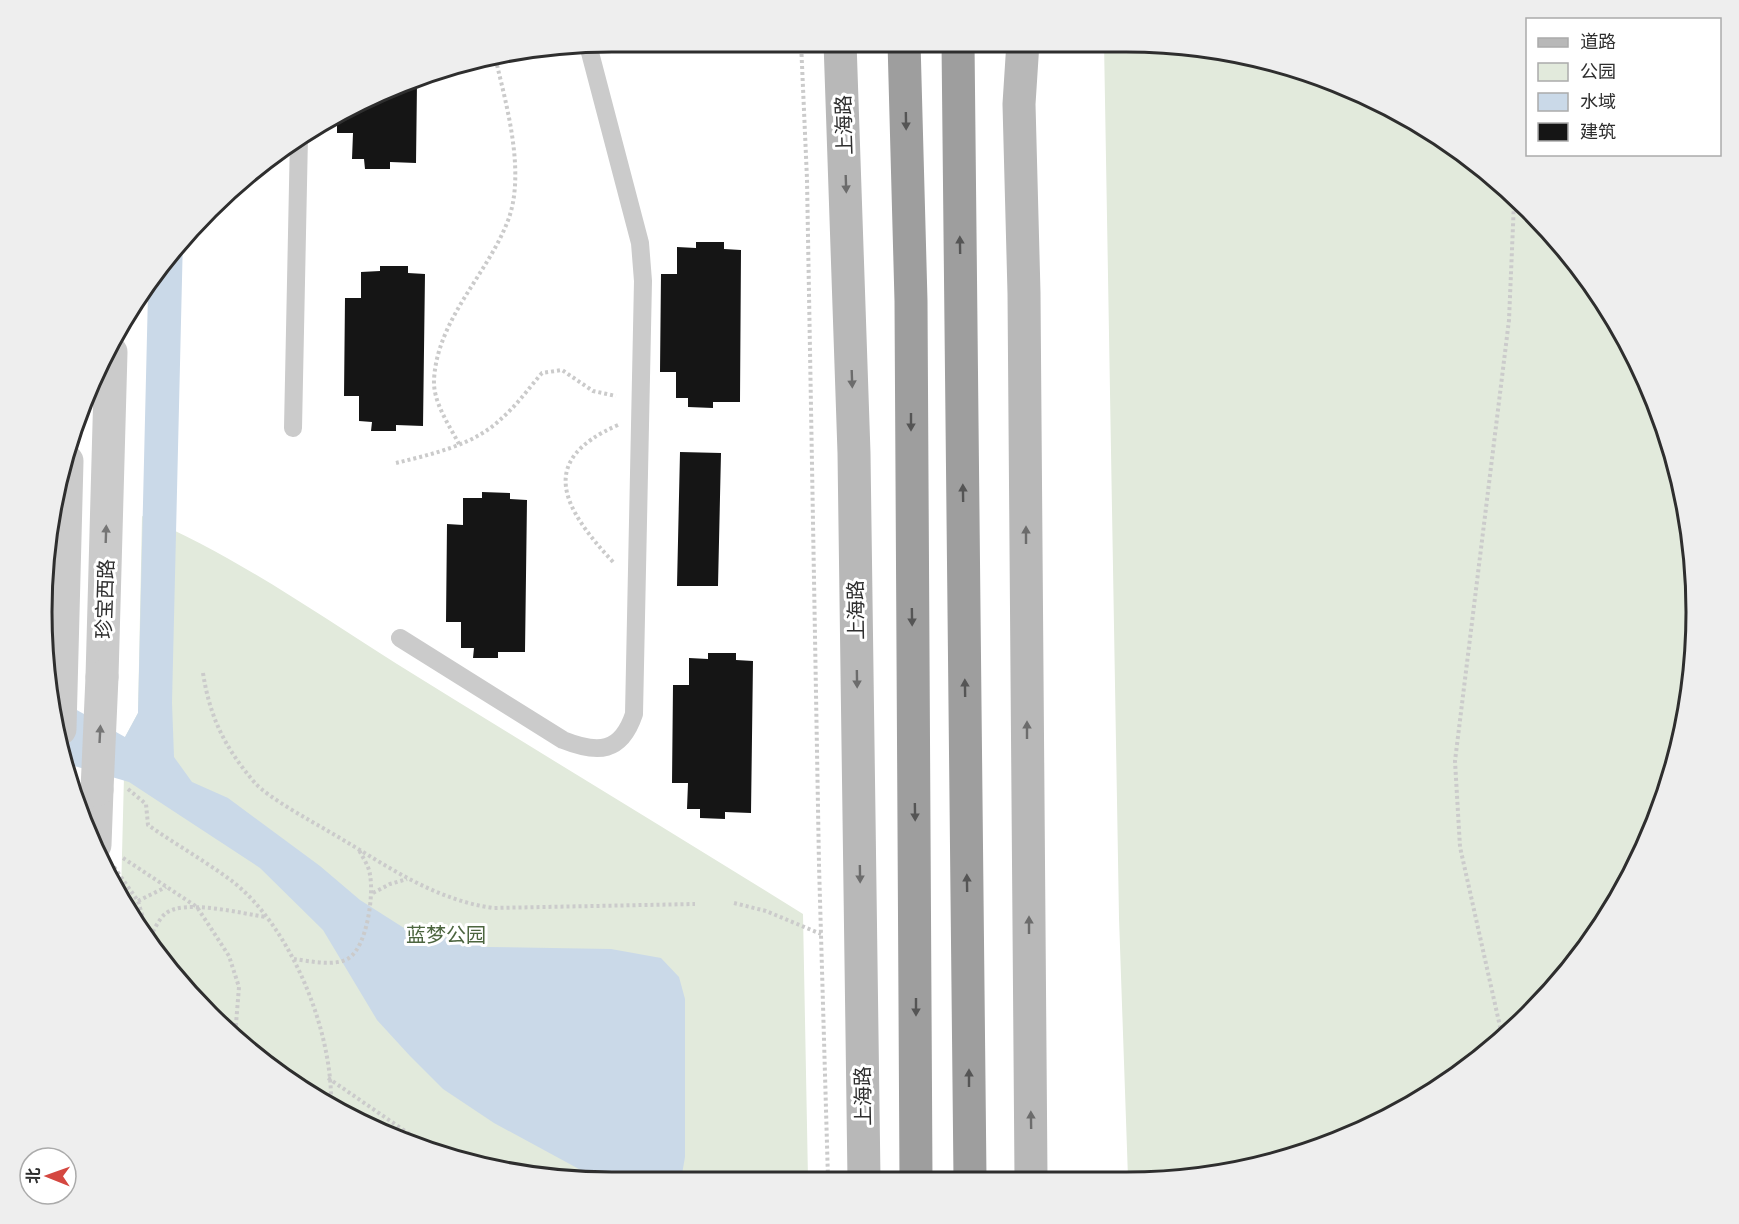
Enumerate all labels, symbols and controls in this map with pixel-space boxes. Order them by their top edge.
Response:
legend [1526,18,1721,156]
text: 道路 [1580,31,1616,53]
text: 公园 [1580,61,1616,83]
text: 水域 [1580,91,1616,113]
street label: 上海路 [831,95,857,155]
one-way arrow [901,112,911,131]
text: 建筑 [1580,121,1616,143]
one-way arrow [841,175,851,194]
one-way arrow [956,236,965,255]
one-way arrow [847,370,857,389]
one-way arrow [906,413,916,432]
one-way arrow [958,483,968,502]
one-way arrow [102,525,111,544]
one-way arrow [1021,525,1031,544]
street label: 珍宝西路 [92,559,118,639]
street label: 上海路 [843,580,869,640]
one-way arrow [908,608,917,627]
one-way arrow [853,670,862,689]
one-way arrow [960,678,970,697]
one-way arrow [1022,720,1032,739]
one-way arrow [95,724,104,743]
one-way arrow [910,803,920,822]
one-way arrow [855,865,865,884]
one-way arrow [963,873,972,892]
one-way arrow [1024,915,1034,934]
park label: 蓝梦公园 [406,923,486,947]
one-way arrow [911,998,921,1017]
street label: 上海路 [850,1066,876,1126]
one-way arrow [964,1068,974,1087]
one-way arrow [1026,1110,1036,1129]
north arrow [18,1146,78,1206]
text: 北 [24,1168,43,1184]

